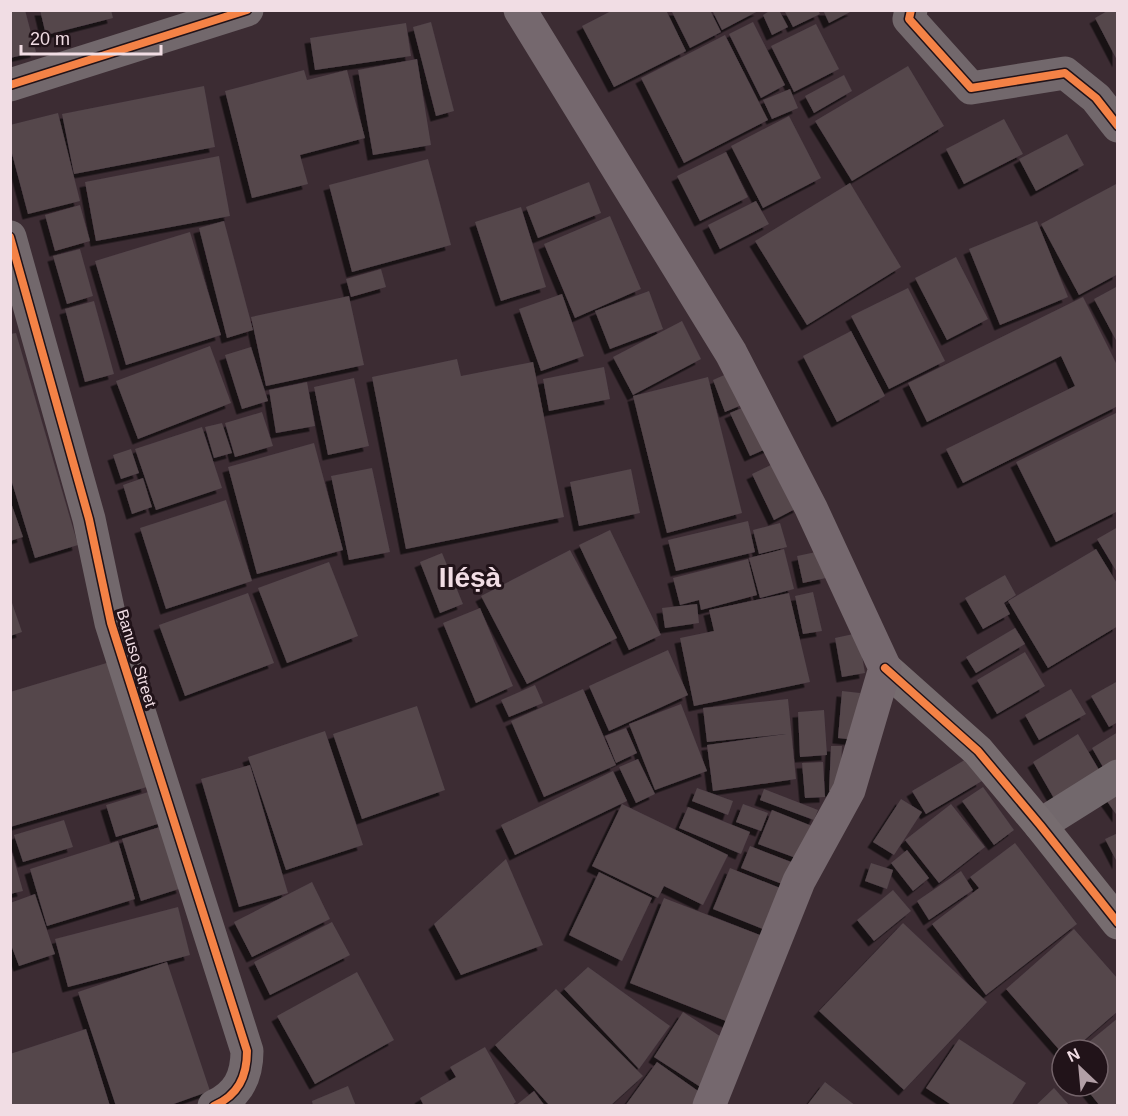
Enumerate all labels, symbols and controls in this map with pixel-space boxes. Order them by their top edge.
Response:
scale bar [21,18,160,56]
text: 20 m [30,29,70,49]
district label: Iléṣà [439,562,502,593]
street label: Banuso Street [114,607,160,710]
north arrow [1050,1038,1110,1098]
text: N [1065,1045,1083,1065]

